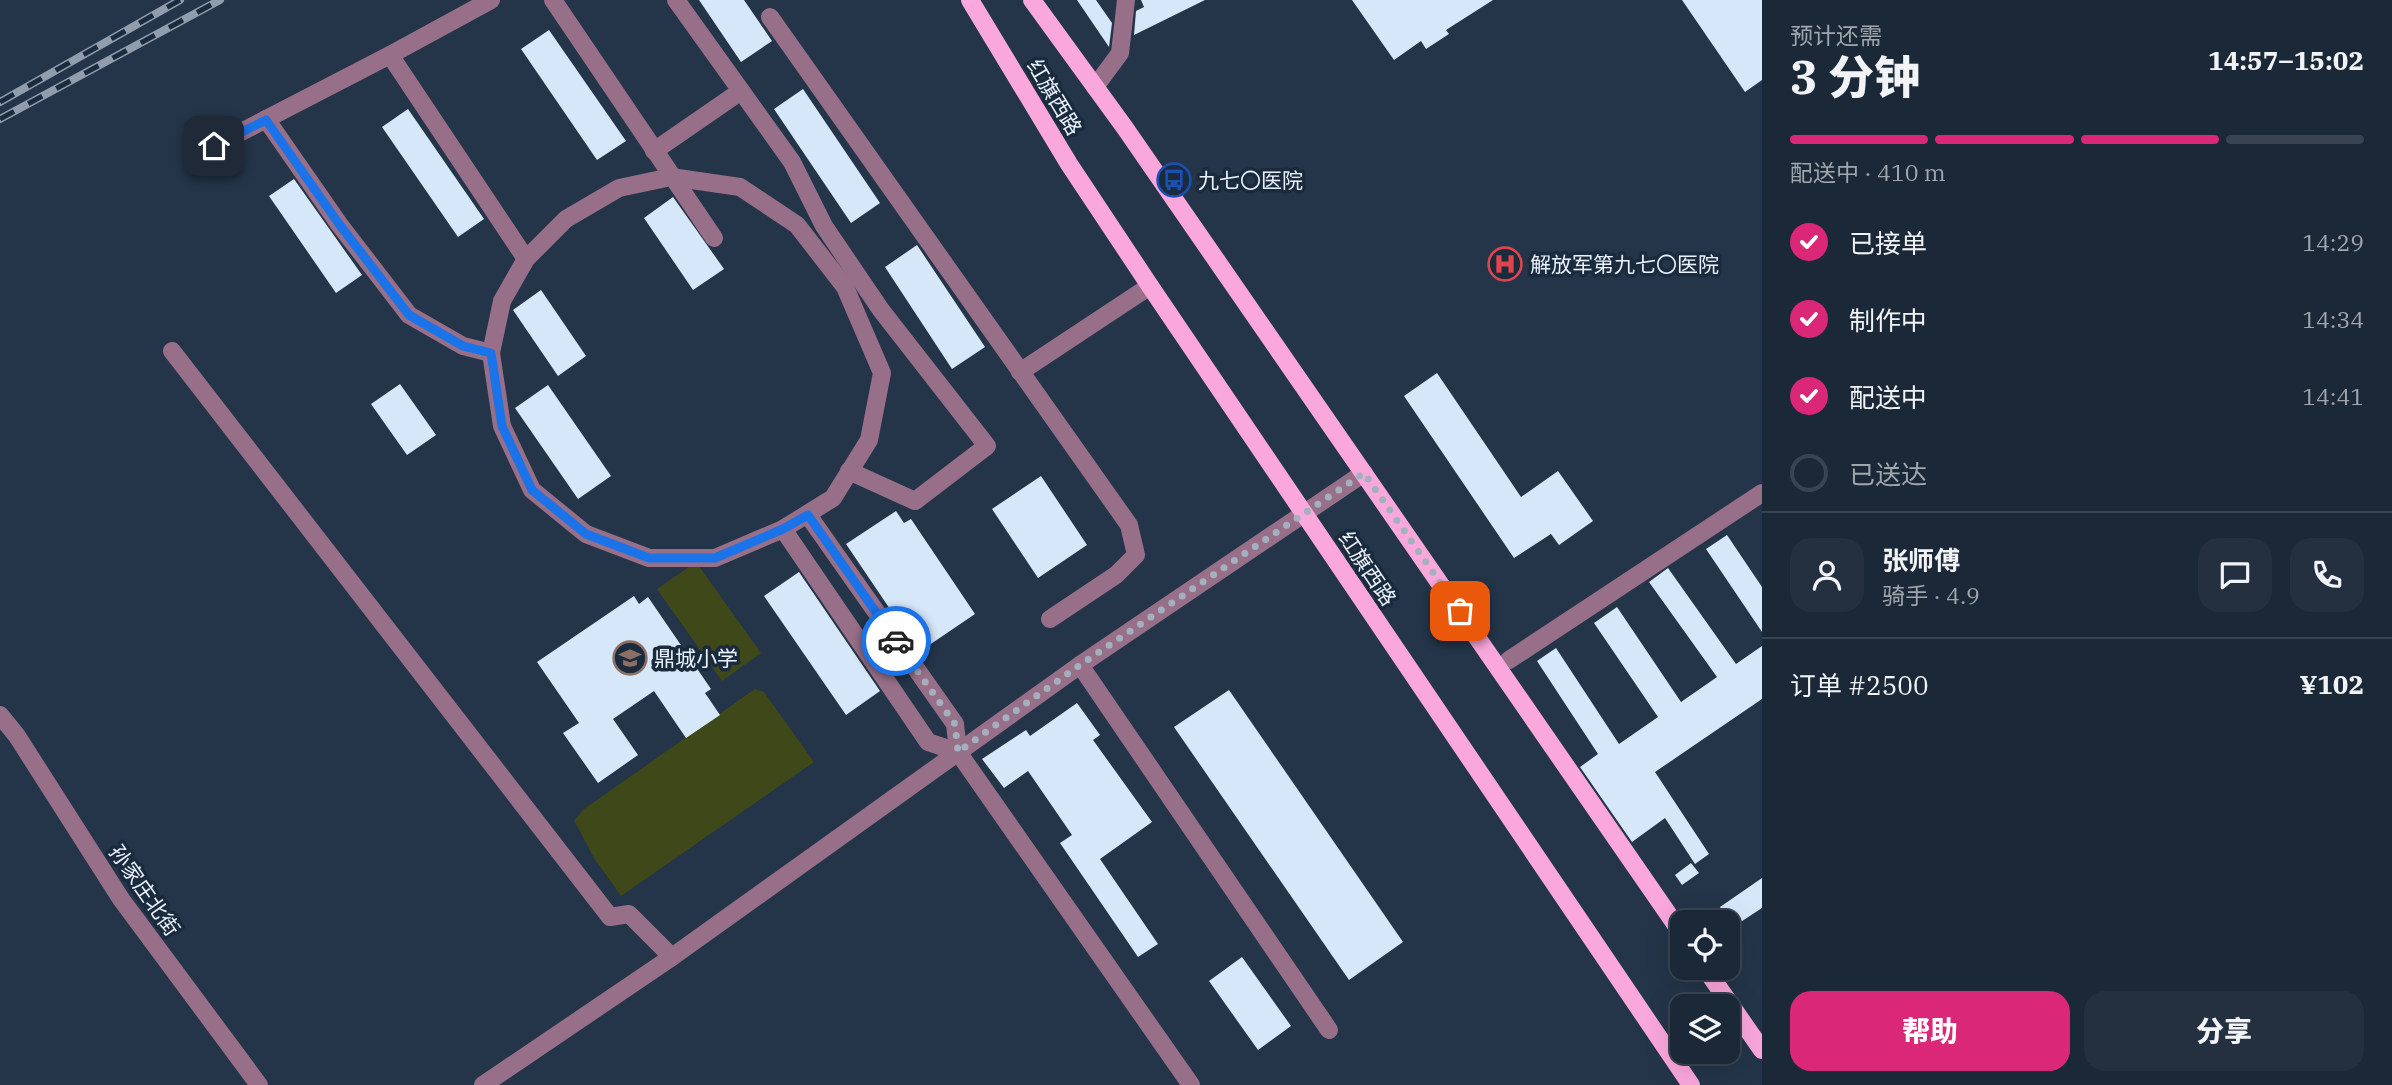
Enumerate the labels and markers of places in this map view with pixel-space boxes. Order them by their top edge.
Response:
pin [184,116,244,176]
bus stop icon: 九七〇医院 [1155,161,1193,199]
place label: 九七〇医院 [1198,166,1303,194]
hospital icon: 解放军第九七〇医院 [1486,245,1524,283]
place label: 解放军第九七〇医院 [1530,250,1719,278]
pin [1430,581,1490,641]
school or university icon: 鼎城小学 [611,639,649,677]
place label: 鼎城小学 [654,644,738,672]

